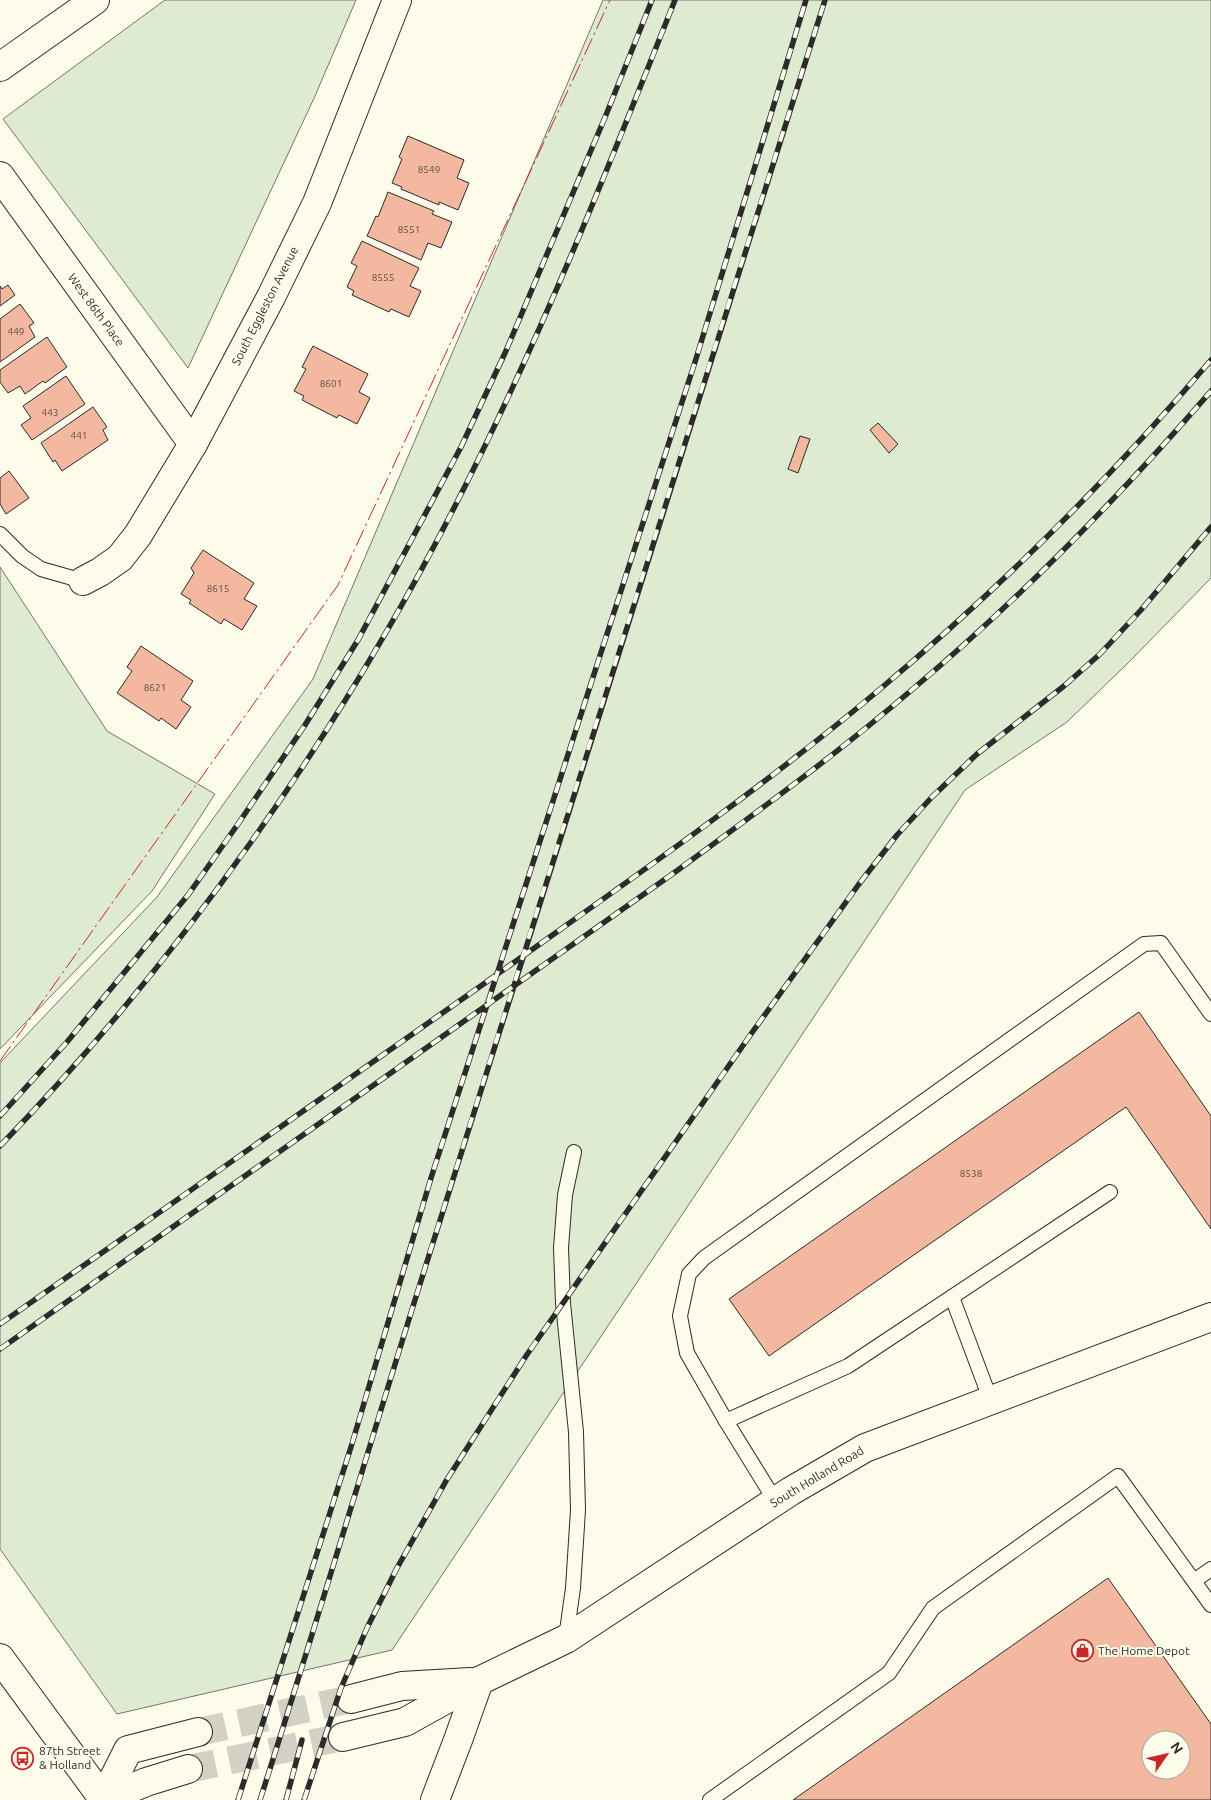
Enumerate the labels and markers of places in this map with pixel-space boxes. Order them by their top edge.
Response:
shop icon: The Home Depot [1070,1639,1094,1663]
place label: The Home Depot [1098,1644,1190,1657]
place label: 87th Street & Holland [39,1744,101,1771]
bus stop icon: 87th Street & Holland [11,1746,35,1770]

